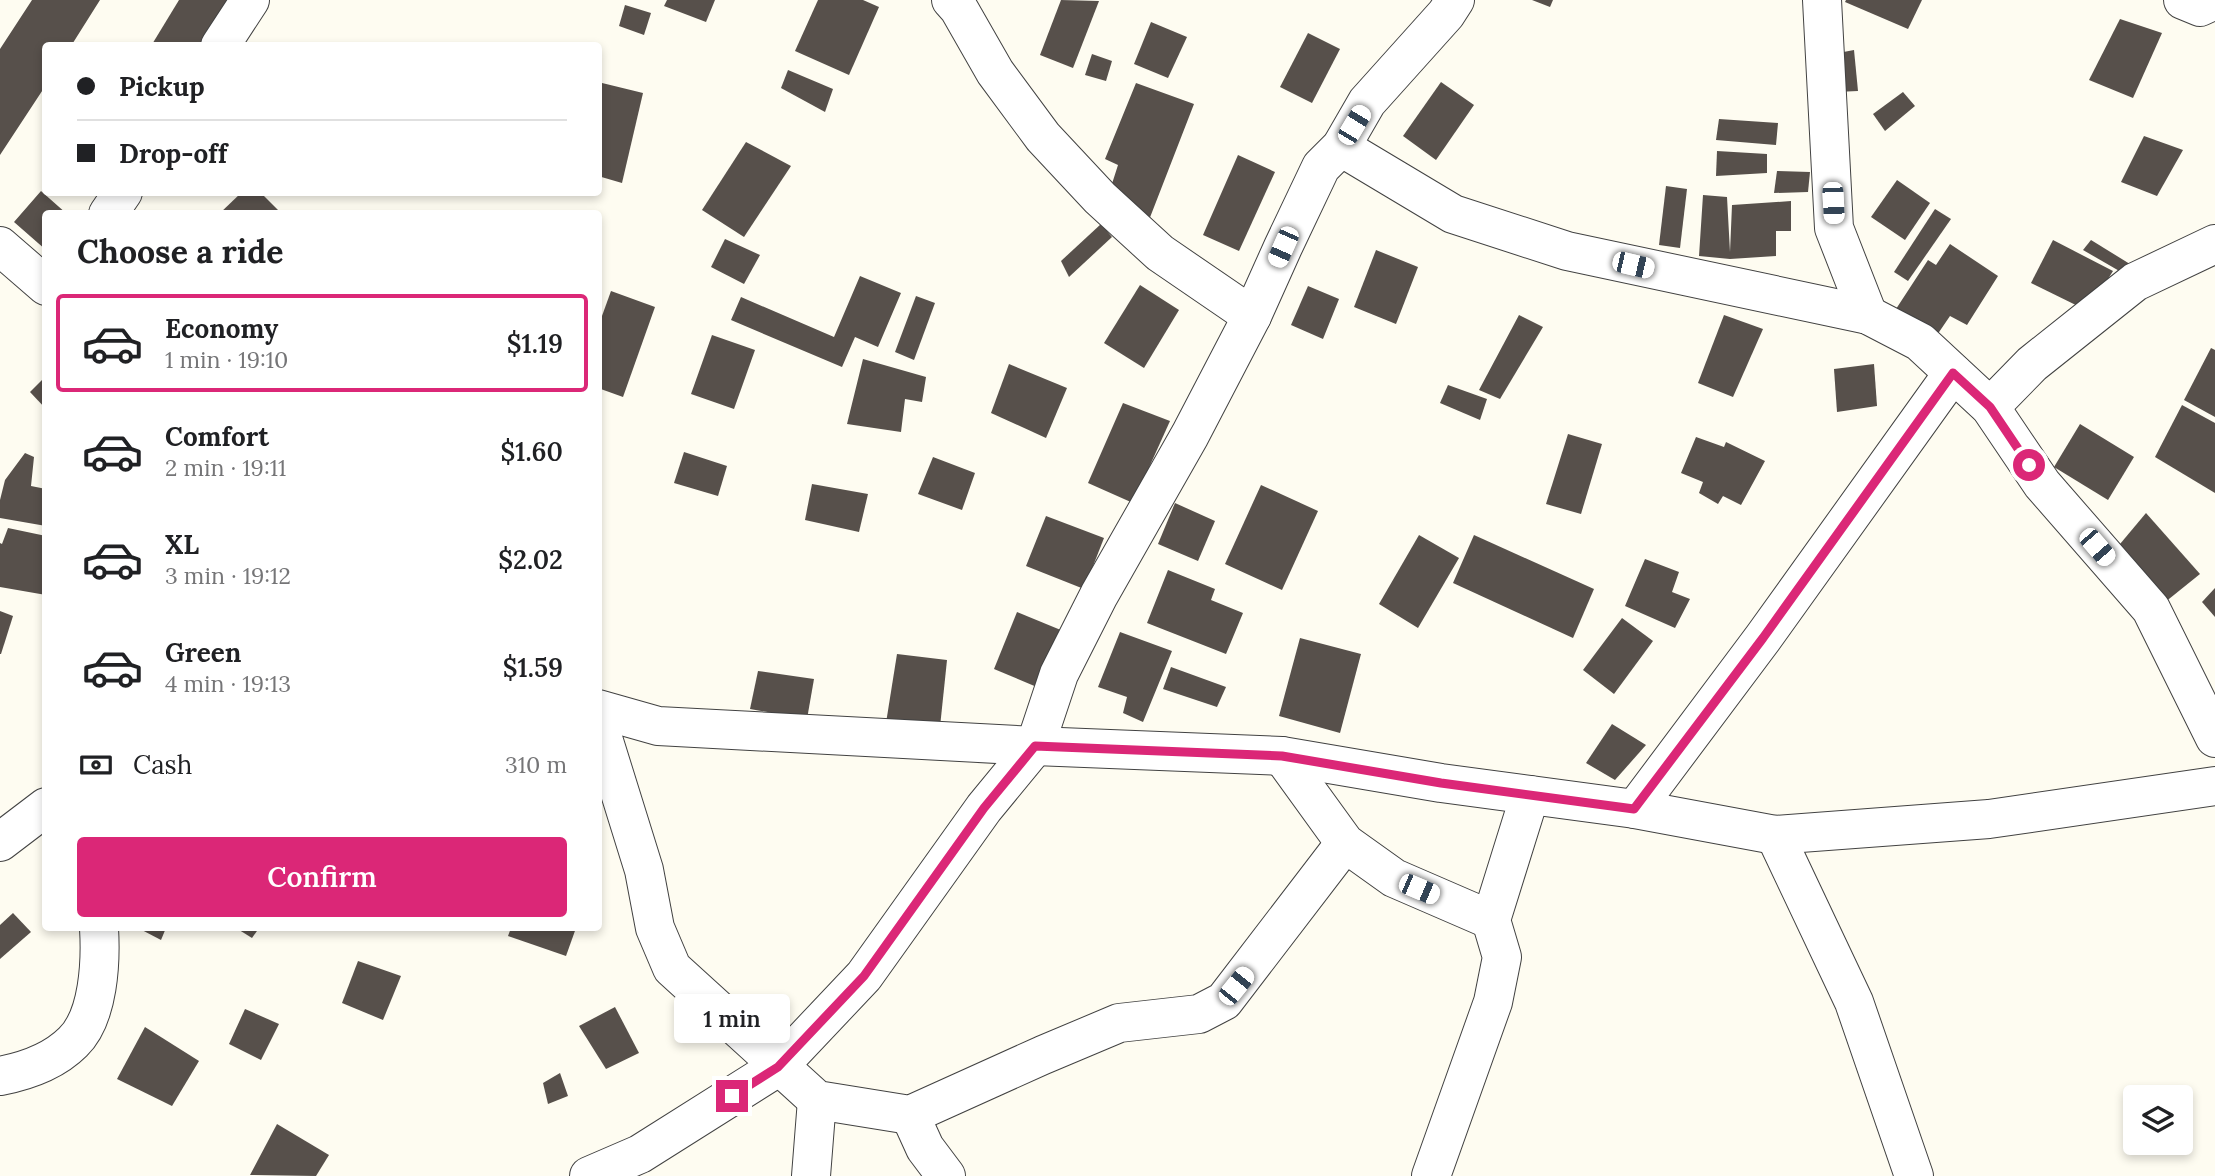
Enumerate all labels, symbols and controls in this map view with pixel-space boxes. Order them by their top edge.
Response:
text: Pickup [119,70,205,103]
car [1335,102,1374,148]
text: Drop-off [119,137,227,170]
car [1822,181,1845,225]
car [1265,224,1302,270]
text: Choose a ride [77,231,284,272]
car [1611,250,1656,280]
icon: car [81,312,144,375]
text: Economy [165,312,278,345]
text: $1.19 [507,327,563,360]
text: 1 min · 19:10 [165,345,288,374]
icon: car [81,420,144,483]
text: Comfort [165,420,269,453]
text: $1.60 [501,435,563,468]
route start [2013,449,2045,481]
text: 2 min · 19:11 [165,453,286,482]
car [2076,524,2119,570]
icon: car [81,528,144,591]
text: XL [165,528,199,561]
text: $2.02 [498,543,563,576]
text: 3 min · 19:12 [165,561,291,590]
icon: car [81,636,144,699]
text: Green [165,636,241,669]
text: $1.59 [503,651,563,684]
text: 4 min · 19:13 [165,669,291,698]
icon: cash [77,746,115,784]
text: Cash [133,748,192,781]
text: 310 m [505,750,567,779]
button: Confirm [77,837,567,917]
car [1396,871,1443,907]
car [1215,963,1258,1009]
callout: 1 min [674,995,790,1044]
text: 1 min [703,1004,761,1033]
route end [716,1080,748,1112]
map controls [2123,1085,2193,1155]
button: layers [2123,1085,2193,1155]

